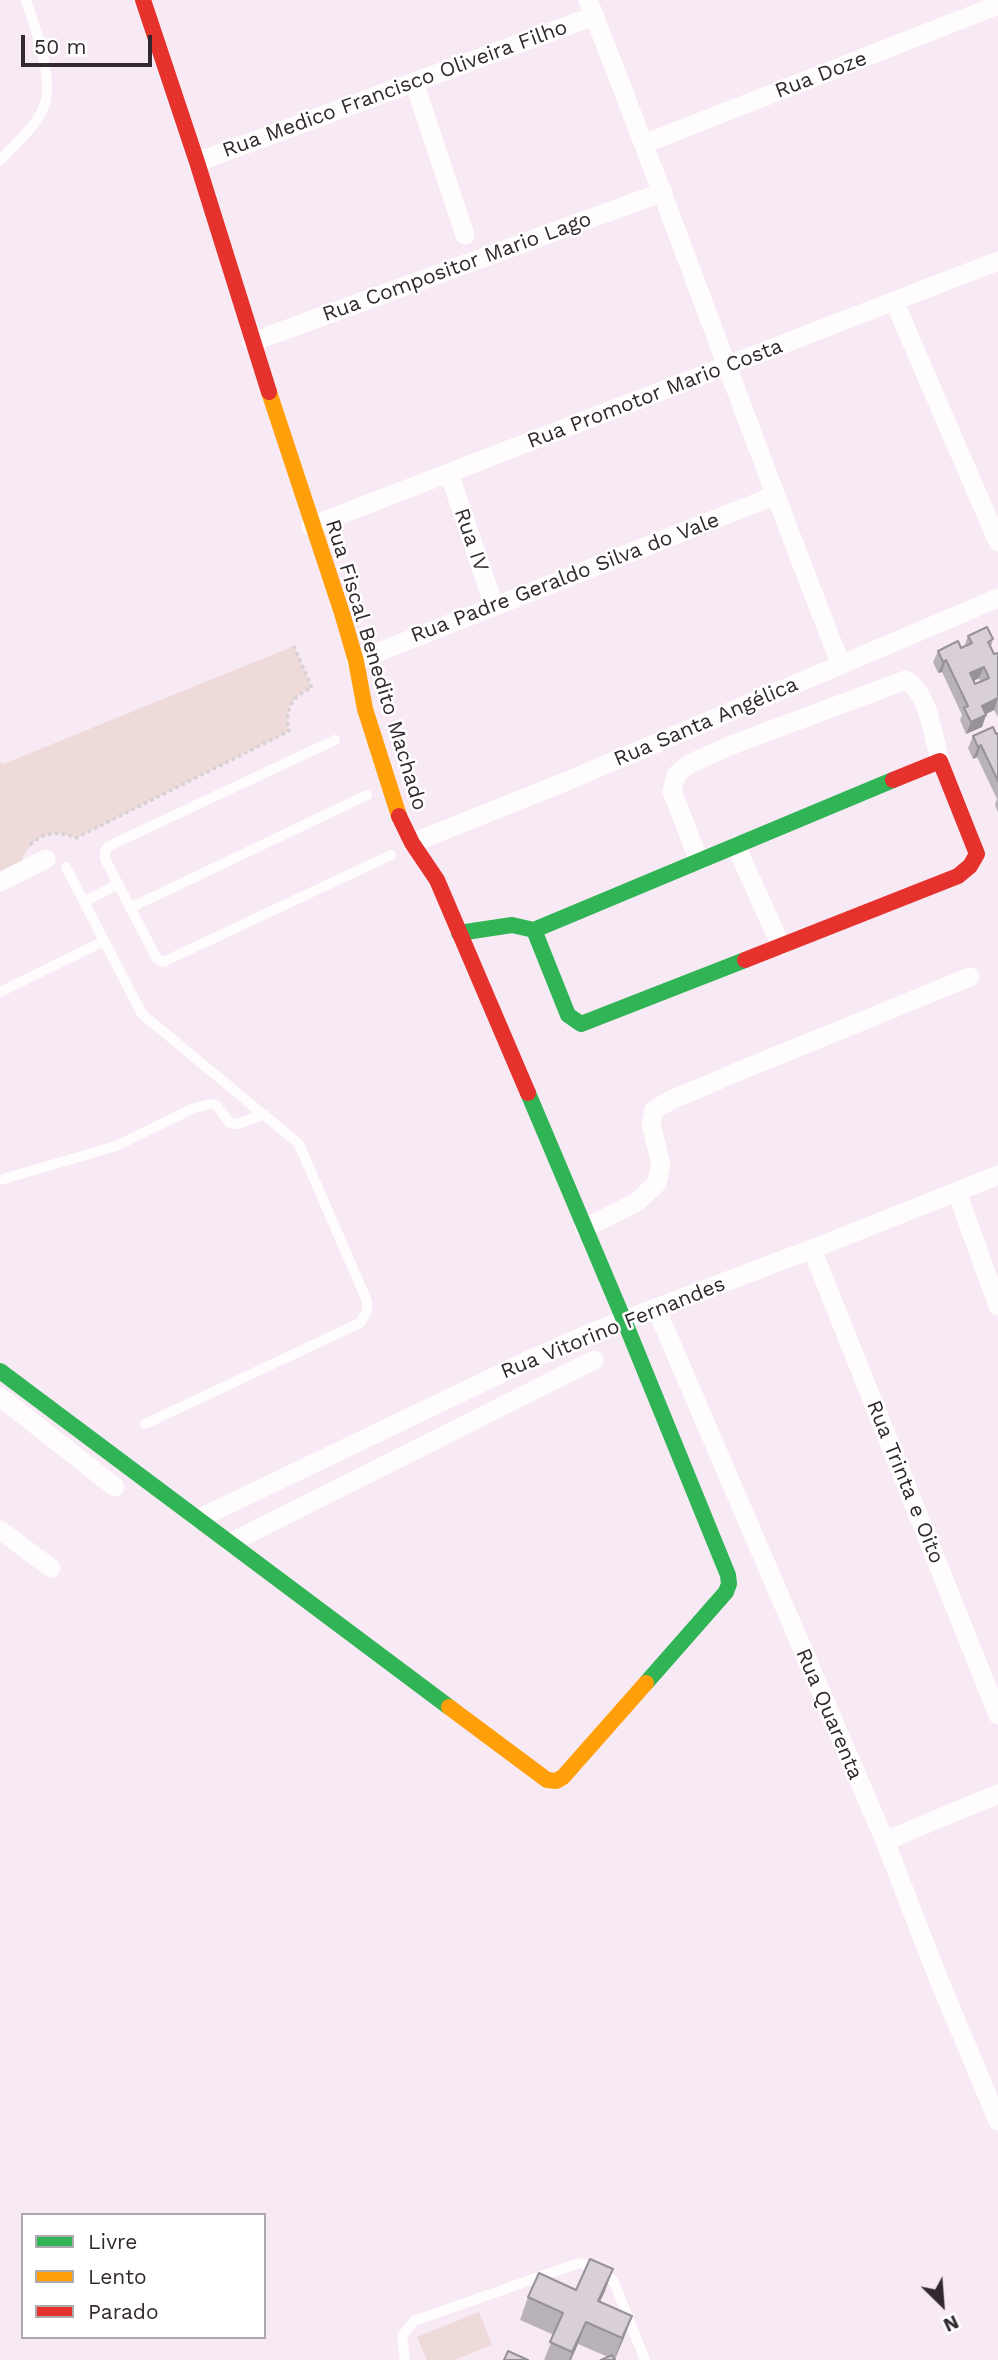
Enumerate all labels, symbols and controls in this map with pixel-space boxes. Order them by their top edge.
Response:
street label: Rua Medico Francisco Oliveira Filho [219,15,571,163]
scale bar [24,21,156,65]
text: 50 m [34,34,86,59]
street label: Rua Doze [771,46,871,104]
street label: Rua Compositor Mario Lago [319,207,595,327]
street label: Rua Promotor Mario Costa [524,334,786,454]
street label: Rua IV [448,505,494,575]
street label: Rua Padre Geraldo Silva do Vale [407,507,723,649]
street label: Rua Fiscal Benedito Machado [320,517,432,813]
street label: Rua Santa Angélica [610,672,802,772]
street label: Rua Vitorino Fernandes [497,1271,729,1385]
street label: Rua Trinta e Oito [861,1397,949,1567]
street label: Rua Quarenta [790,1645,868,1783]
legend [21,2213,266,2339]
text: Livre [88,2229,137,2254]
text: Lento [88,2264,147,2289]
north arrow [907,2269,977,2339]
text: Parado [88,2299,159,2324]
text: N [940,2310,962,2337]

